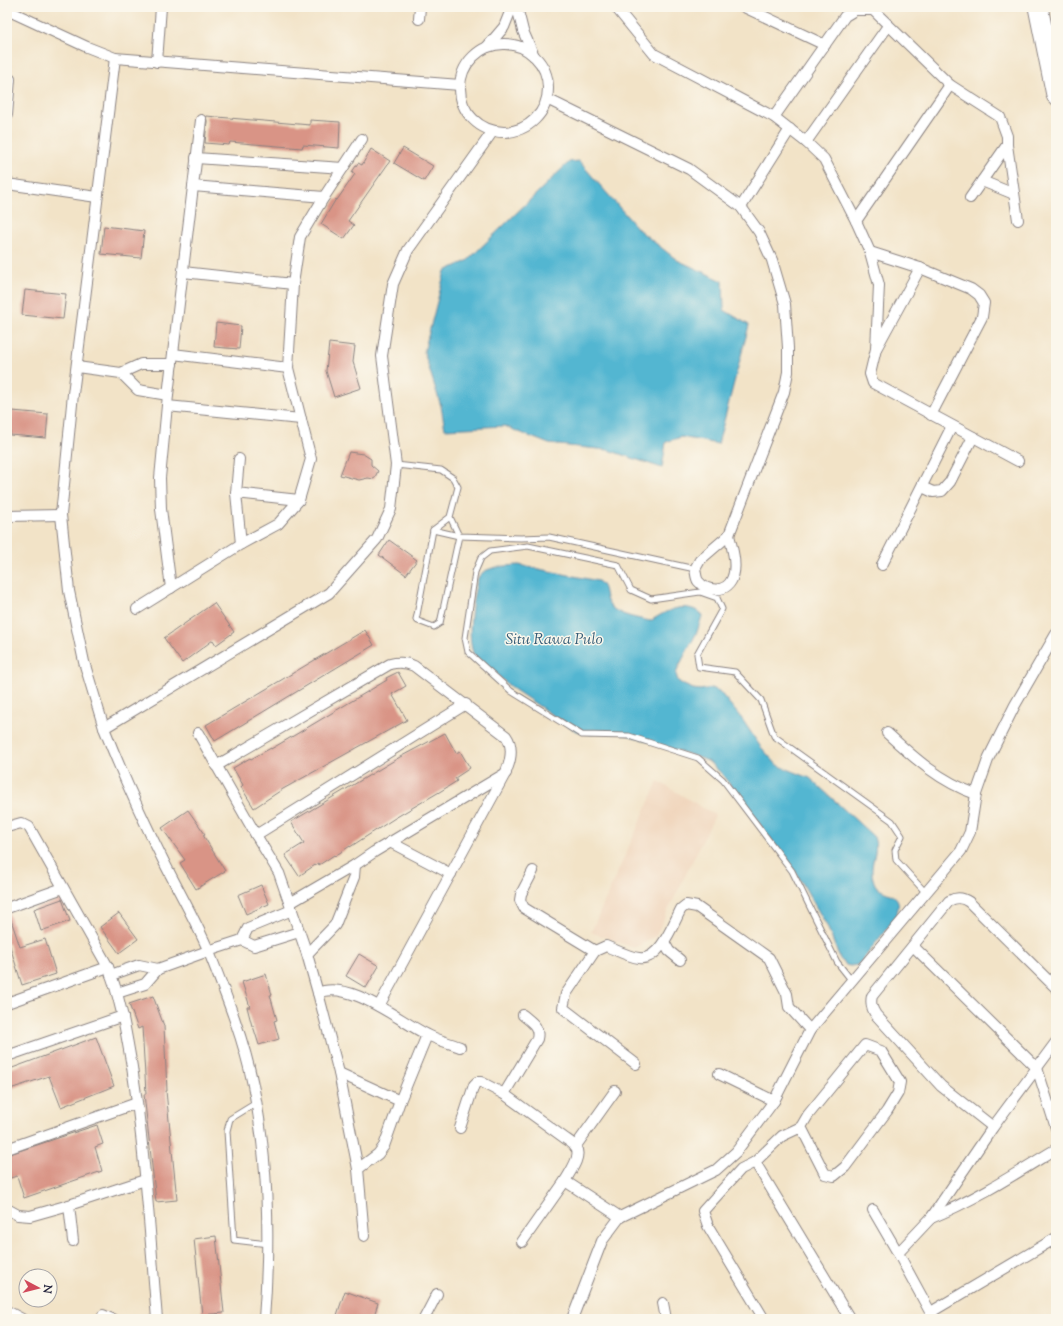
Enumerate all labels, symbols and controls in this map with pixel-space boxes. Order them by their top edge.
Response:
water label: Situ Rawa Pulo [505,629,603,652]
north arrow [18,1268,58,1308]
text: N [38,1283,56,1295]

